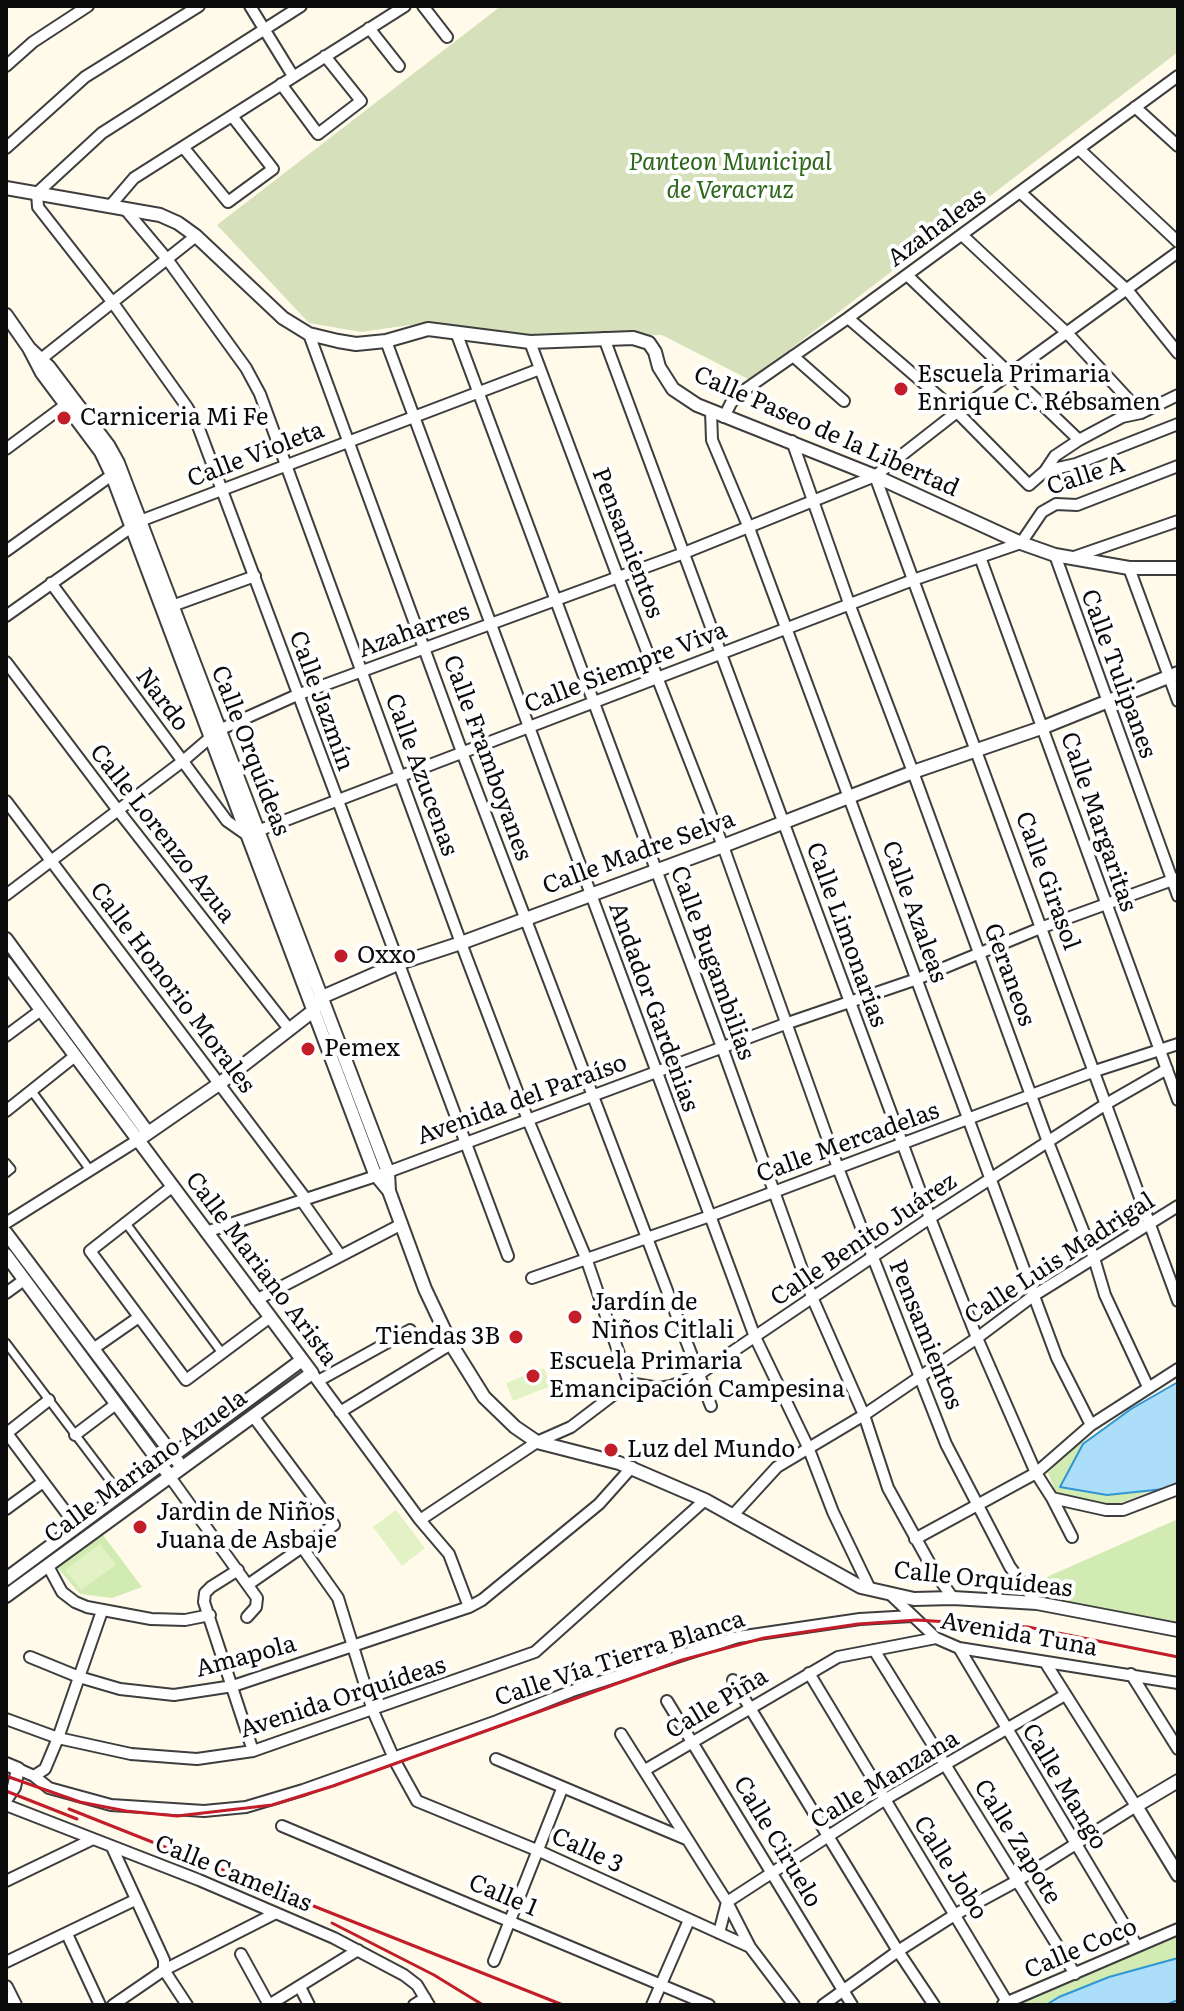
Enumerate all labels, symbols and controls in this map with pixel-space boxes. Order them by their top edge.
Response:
park label: Panteon Municipal de Veracruz [628,149,832,205]
street label: Azahaleas [882,183,992,273]
street label: Calle Paseo de la Libertad [689,360,963,504]
place label: Escuela Primaria Enrique C. Rébsamen [917,361,1161,417]
marker: Escuela Primaria Enrique C. Rébsamen [892,380,910,398]
place label: Carniceria Mi Fe [80,404,268,432]
marker: Carniceria Mi Fe [55,409,73,427]
street label: Calle Violeta [184,416,328,494]
street label: Calle A [1043,450,1129,502]
street label: Pensamientos [585,464,669,622]
street label: Calle Tulipanes [1074,586,1162,762]
street label: Azaharres [354,598,474,664]
street label: Calle Siempre Viva [521,616,731,720]
street label: Calle Jazmín [282,627,360,775]
street label: Calle Framboyanes [436,651,538,865]
street label: Calle Orquídeas [204,662,296,840]
street label: Nardo [129,663,195,737]
street label: Calle Azucenas [378,690,464,860]
street label: Calle Margaritas [1054,729,1142,915]
street label: Calle Lorenzo Azua [83,739,241,929]
street label: Calle Madre Selva [539,805,739,901]
street label: Calle Girasol [1009,808,1085,954]
street label: Calle Azaleas [875,837,953,987]
street label: Calle Limonarias [799,839,893,1031]
street label: Calle Bugambilias [664,862,760,1064]
street label: Calle Honorio Morales [83,877,261,1099]
street label: Andador Gardenias [602,898,704,1116]
street label: Geraneos [977,920,1041,1030]
place label: Oxxo [357,942,416,970]
marker: Oxxo [332,947,350,965]
place label: Pemex [324,1035,400,1063]
marker: Pemex [299,1040,317,1058]
street label: Avenida del Paraíso [413,1049,631,1151]
street label: Calle Mercadelas [753,1097,943,1189]
street label: Calle Mariano Arista [179,1166,343,1372]
street label: Calle Benito Juárez [766,1167,962,1313]
street label: Calle Luis Madrigal [960,1187,1160,1331]
street label: Pensamientos [882,1256,968,1414]
place label: Jardín de Niños Citlali [591,1289,734,1345]
marker: Jardín de Niños Citlali [566,1308,584,1326]
place label: Tiendas 3B [375,1323,500,1351]
marker: Tiendas 3B [507,1328,525,1346]
place label: Escuela Primaria Emancipación Campesina [549,1348,845,1404]
marker: Escuela Primaria Emancipación Campesina [524,1367,542,1385]
street label: Calle Mariano Azuela [39,1384,253,1550]
place label: Luz del Mundo [627,1436,795,1464]
marker: Luz del Mundo [602,1441,620,1459]
place label: Jardin de Niños Juana de Asbaje [156,1499,337,1555]
marker: Jardin de Niños Juana de Asbaje [131,1518,149,1536]
street label: Calle Orquídeas [892,1556,1074,1604]
street label: Calle Vía Tierra Blanca [491,1605,749,1713]
street label: Avenida Tuna [938,1607,1100,1663]
street label: Amapola [193,1630,299,1684]
street label: Avenida Orquídeas [236,1651,450,1745]
street label: Calle Piña [661,1662,773,1746]
street label: Calle Mango [1015,1719,1113,1855]
street label: Calle Manzana [806,1724,964,1836]
street label: Calle Ciruelo [727,1771,827,1913]
street label: Calle Zapote [967,1774,1067,1910]
street label: Calle Jobo [907,1811,993,1925]
street label: Calle 3 [547,1822,627,1880]
street label: Calle Camelias [150,1829,316,1919]
street label: Calle 1 [464,1869,542,1923]
street label: Calle Coco [1020,1912,1142,1986]

